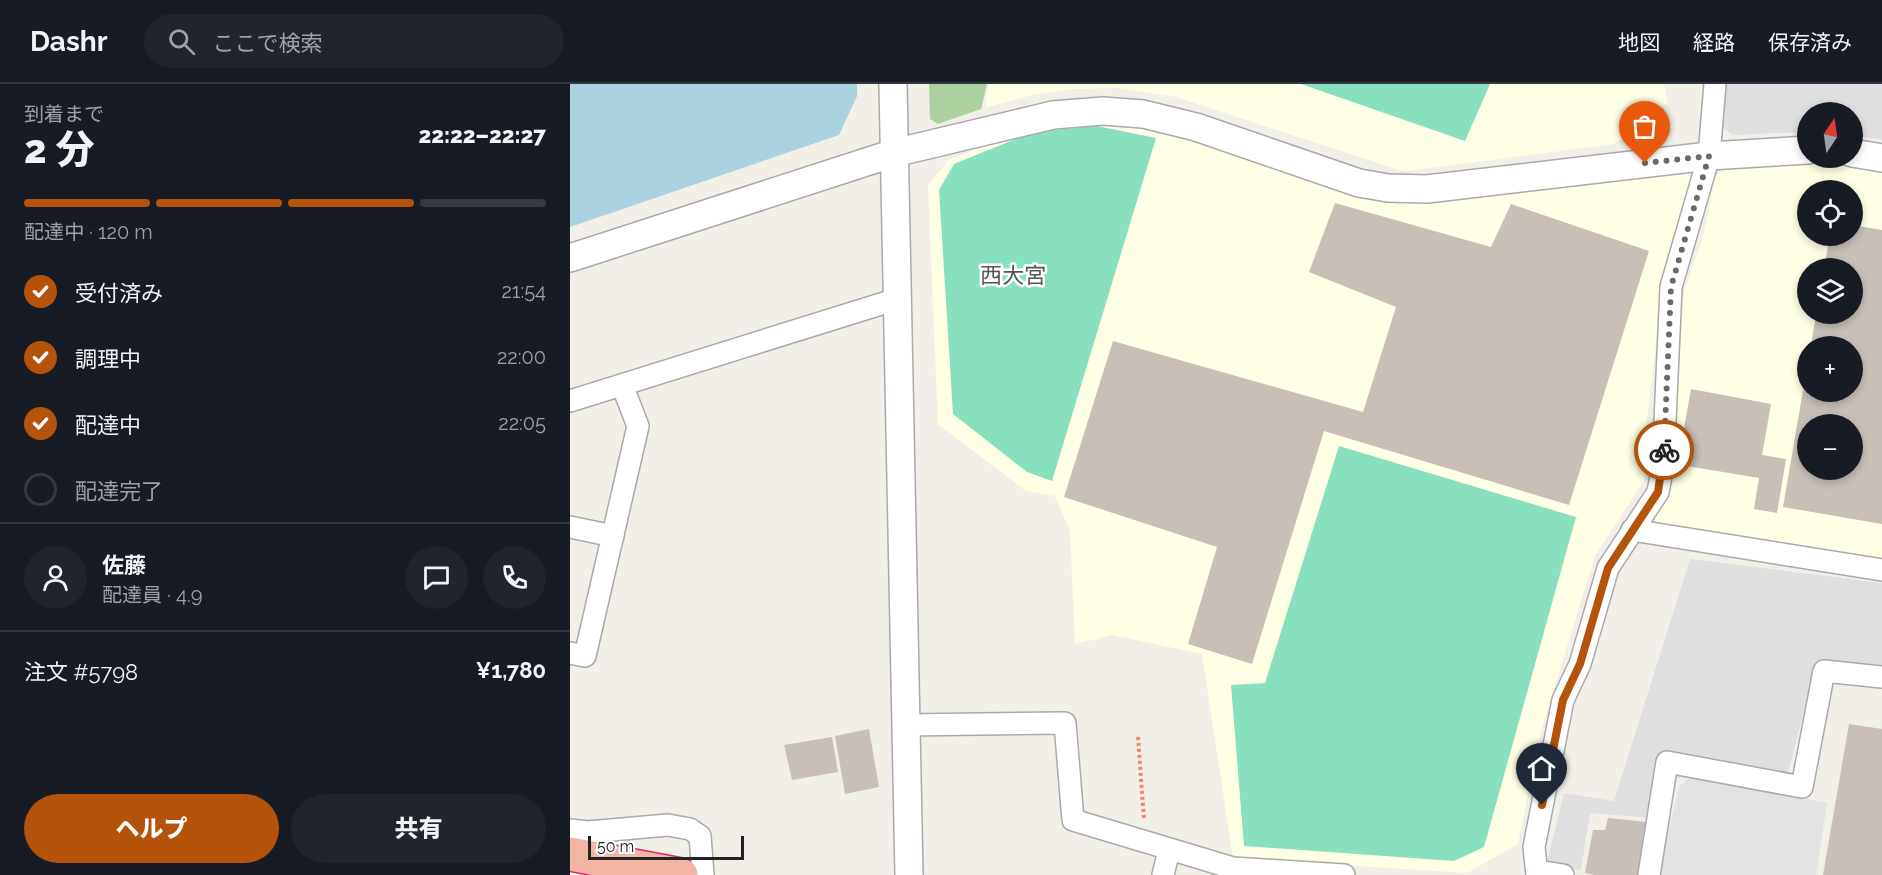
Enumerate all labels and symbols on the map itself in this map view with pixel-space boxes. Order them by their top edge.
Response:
pin [1619,101,1670,163]
north arrow [1797,102,1863,168]
district label: 西大宮 [980,262,1046,288]
courier [1634,420,1694,480]
pin [1516,743,1567,805]
scale bar [588,833,744,860]

